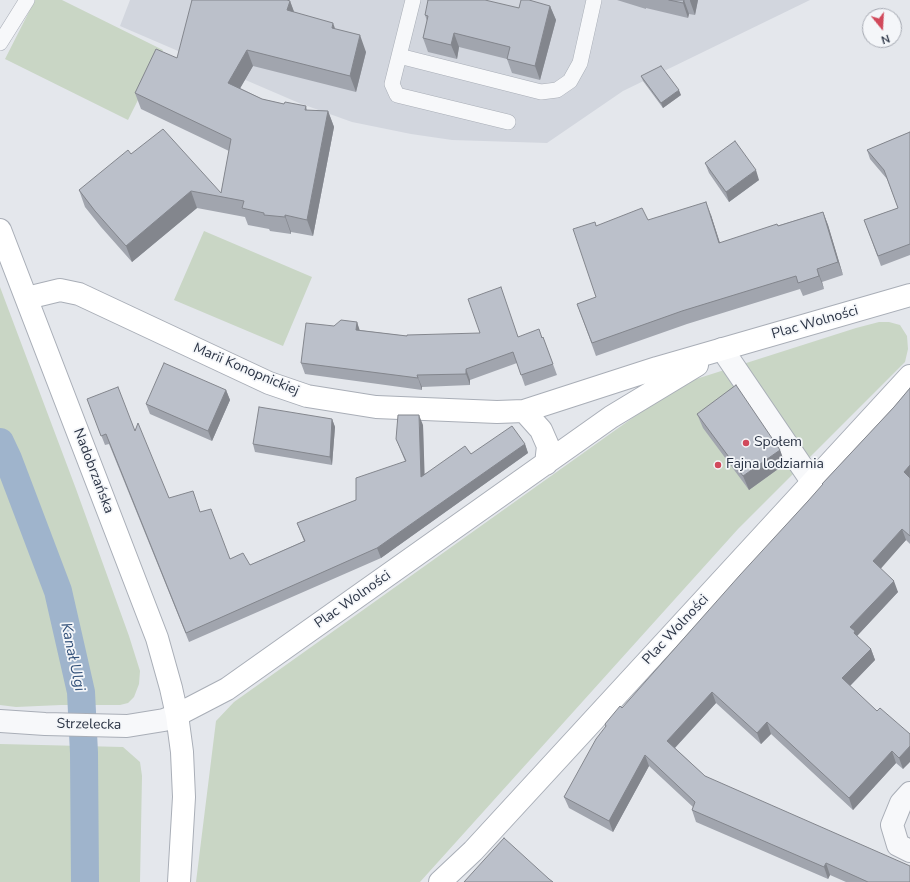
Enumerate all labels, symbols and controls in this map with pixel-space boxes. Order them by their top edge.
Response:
north arrow [862,8,902,48]
text: N [879,31,892,47]
street label: Plac Wolności [770,303,860,343]
street label: Marii Konopnickiej [191,340,301,400]
street label: Nadobrzańska [69,426,117,516]
place label: Społem [754,435,802,451]
marker: Społem [741,438,751,448]
place label: Fajna lodziarnia [726,457,824,473]
marker: Fajna lodziarnia [713,460,723,470]
street label: Plac Wolności [312,568,394,632]
street label: Plac Wolności [639,592,713,668]
water label: Kanał Ulgi [56,621,88,693]
street label: Strzelecka [57,716,121,734]

